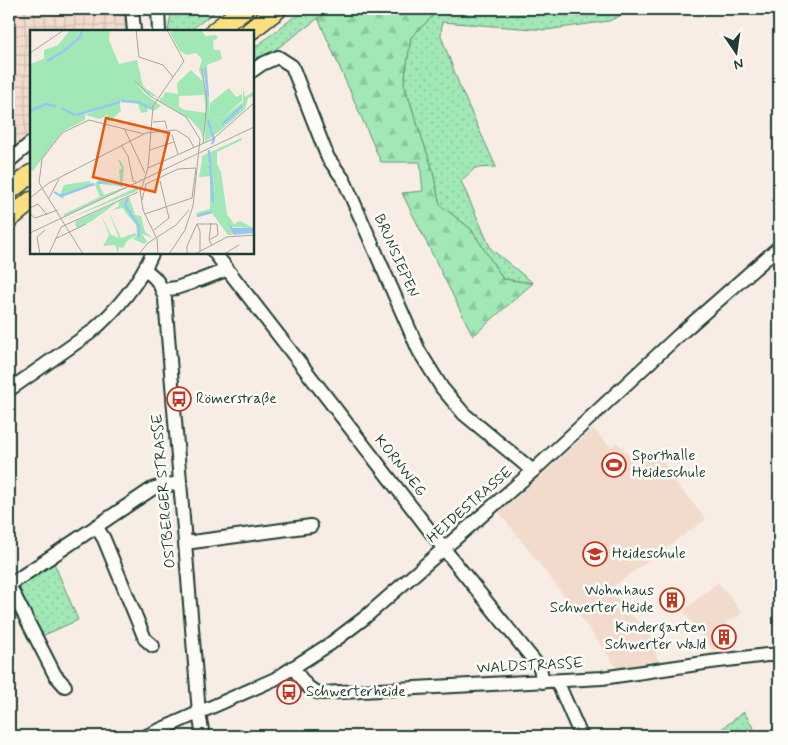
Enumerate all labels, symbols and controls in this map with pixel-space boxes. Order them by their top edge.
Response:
north arrow [710,28,760,78]
inset map [30,30,254,254]
text: N [732,54,745,74]
street label: BRUNSIEPEN [369,211,423,301]
bus stop icon: Römerstraße [166,386,192,412]
place label: Römerstraße [196,389,277,409]
street label: OSTBERGER STRASSE [147,412,181,569]
street label: KORNWEG [370,431,430,501]
place label: Sporthalle Heideschule [632,446,706,483]
sports icon: Sporthalle Heideschule [601,452,627,478]
street label: HEIDESTRASSE [423,462,518,548]
school or university icon: Heideschule [582,541,608,567]
place label: Heideschule [612,544,686,564]
place label: Wohnhaus Schwerter Heide [550,581,654,618]
building icon: Wohnhaus Schwerter Heide [659,587,685,613]
place label: Kindergarten Schwerter Wald [605,618,706,655]
building icon: Kindergarten Schwerter Wald [711,624,737,650]
street label: WALDSTRASSE [476,653,584,679]
bus stop icon: Schwerterheide [276,679,302,705]
place label: Schwerterheide [306,682,406,702]

